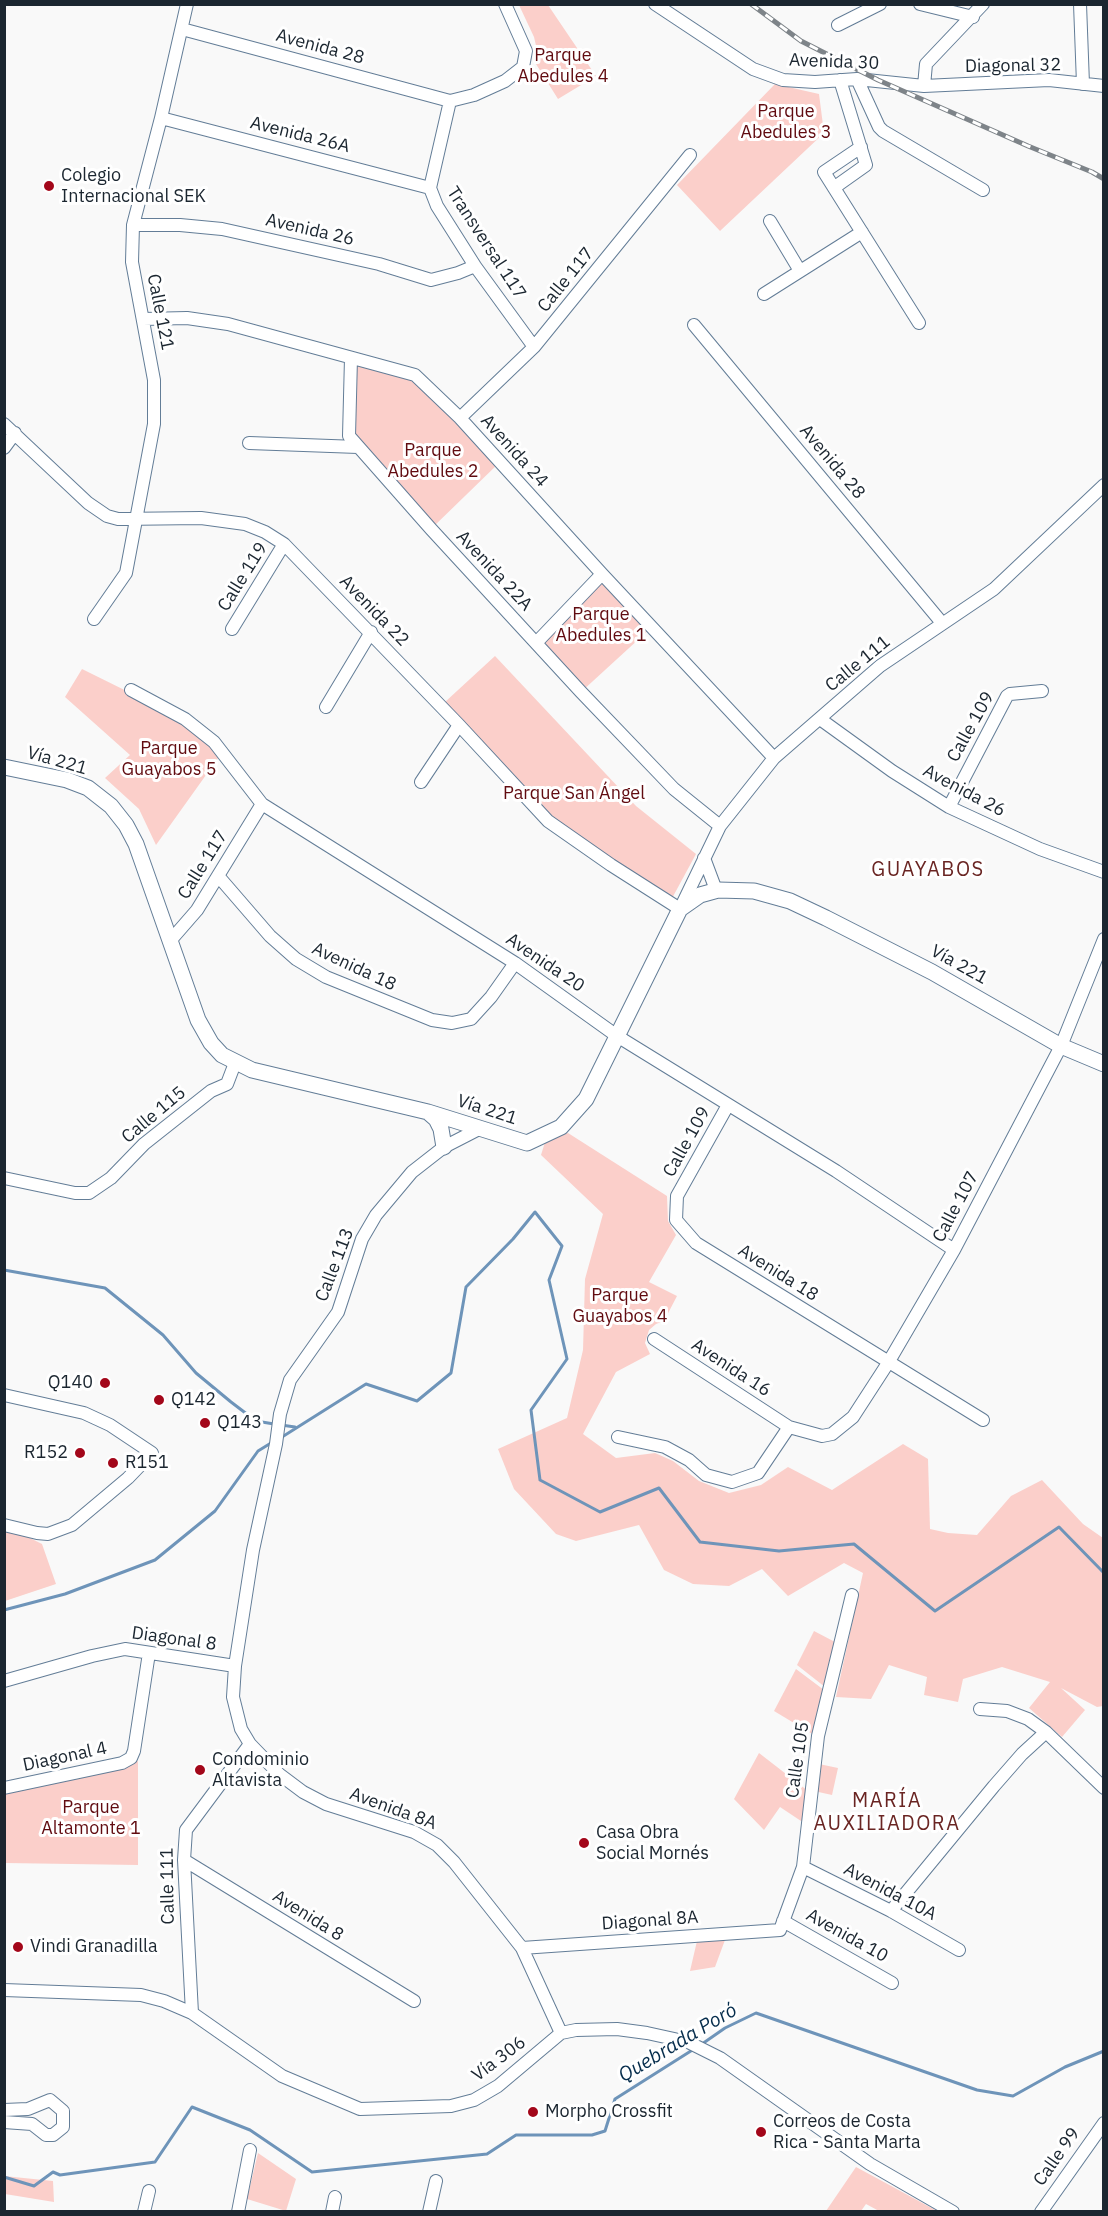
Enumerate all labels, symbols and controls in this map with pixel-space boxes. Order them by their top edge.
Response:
street label: Avenida 28 [274,25,366,69]
park label: Parque Abedules 4 [517,45,609,88]
street label: Avenida 30 [788,50,880,74]
street label: Diagonal 32 [965,54,1061,78]
park label: Parque Abedules 3 [740,101,832,144]
street label: Avenida 26A [248,112,352,158]
place label: Colegio Internacional SEK [61,165,206,207]
marker: Colegio Internacional SEK [42,179,56,193]
street label: Transversal 117 [442,183,530,303]
street label: Avenida 26 [264,209,356,251]
street label: Calle 117 [533,243,599,317]
street label: Calle 121 [142,272,178,352]
street label: Avenida 24 [476,410,552,492]
street label: Avenida 28 [795,420,869,504]
park label: Parque Abedules 2 [387,440,479,482]
street label: Avenida 22A [451,526,537,616]
street label: Calle 119 [213,539,273,615]
street label: Avenida 22 [335,571,413,651]
park label: Parque Abedules 1 [555,604,647,646]
street label: Calle 111 [821,631,895,697]
street label: Calle 109 [943,688,999,766]
park label: Parque Guayabos 5 [122,738,216,780]
street label: Vía 221 [24,742,90,780]
street label: Avenida 26 [919,760,1009,822]
park label: Parque San Ángel [503,783,645,805]
street label: Calle 117 [173,827,233,903]
district label: GUAYABOS [871,858,985,882]
street label: Avenida 20 [501,929,589,997]
street label: Avenida 18 [308,938,400,996]
street label: Vía 221 [927,941,991,989]
street label: Calle 115 [118,1082,190,1148]
street label: Vía 221 [454,1090,520,1130]
street label: Calle 109 [659,1103,715,1181]
street label: Calle 107 [928,1168,984,1246]
street label: Calle 113 [311,1225,359,1305]
street label: Avenida 18 [734,1240,822,1306]
park label: Parque Guayabos 4 [573,1285,667,1328]
street label: Avenida 16 [687,1334,775,1402]
place label: Q140 [48,1372,93,1394]
marker: Q140 [98,1376,112,1390]
place label: Q142 [171,1389,216,1411]
marker: Q142 [152,1393,166,1407]
place label: Q143 [217,1412,262,1434]
marker: Q143 [198,1416,212,1430]
place label: R152 [24,1442,68,1464]
marker: R152 [73,1446,87,1460]
place label: R151 [125,1452,169,1474]
marker: R151 [106,1456,120,1470]
street label: Diagonal 8 [130,1622,218,1656]
street label: Calle 105 [782,1720,814,1800]
street label: Diagonal 4 [21,1738,109,1776]
place label: Condominio Altavista [212,1749,309,1792]
marker: Condominio Altavista [193,1763,207,1777]
street label: Avenida 8A [346,1783,440,1835]
district label: MARÍA AUXILIADORA [814,1789,960,1836]
park label: Parque Altamonte 1 [41,1797,141,1840]
place label: Casa Obra Social Mornés [596,1822,709,1864]
marker: Casa Obra Social Mornés [577,1836,591,1850]
street label: Calle 111 [157,1847,179,1925]
street label: Avenida 10A [840,1859,940,1925]
street label: Avenida 8 [269,1886,347,1946]
street label: Avenida 10 [802,1905,892,1967]
street label: Diagonal 8A [601,1907,699,1935]
place label: Vindi Granadilla [30,1936,158,1958]
marker: Vindi Granadilla [11,1940,25,1954]
water label: Quebrada Poró [614,1998,742,2088]
street label: Vía 306 [468,2032,530,2086]
place label: Morpho Crossfit [545,2101,673,2123]
marker: Morpho Crossfit [526,2105,540,2119]
place label: Correos de Costa Rica - Santa Marta [773,2111,921,2154]
street label: Calle 99 [1029,2124,1085,2190]
marker: Correos de Costa Rica - Santa Marta [754,2125,768,2139]

